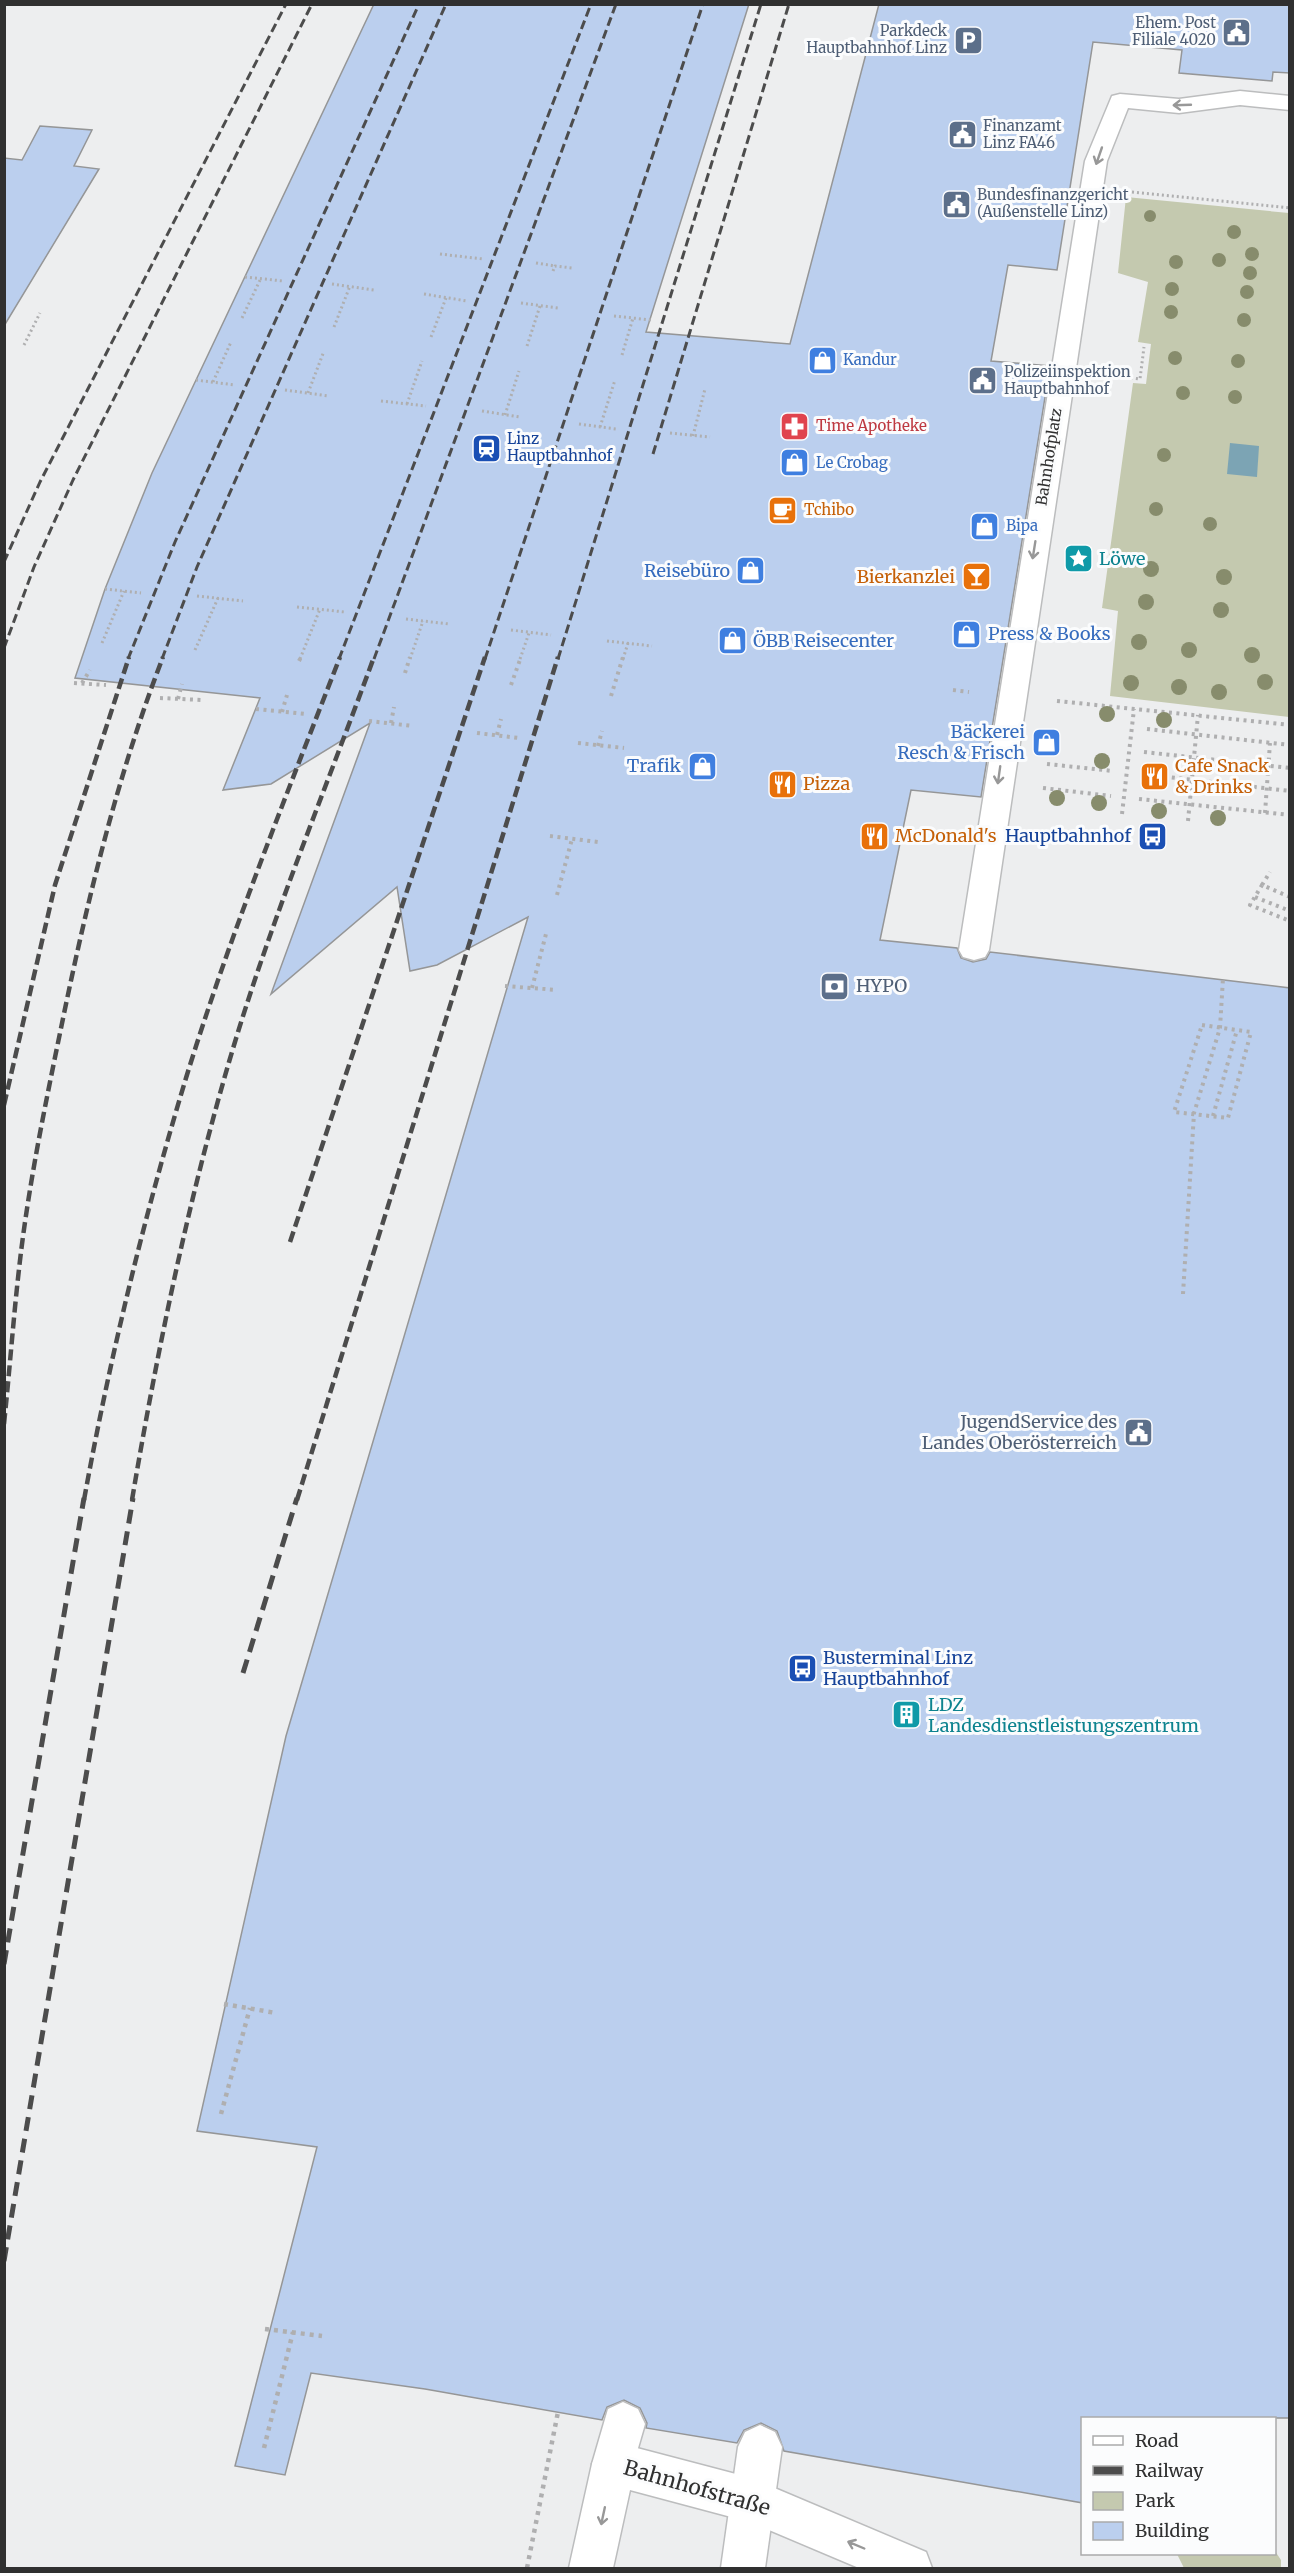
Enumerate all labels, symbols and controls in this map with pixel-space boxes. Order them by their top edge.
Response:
place label: Ehem. Post Filiale 4020 [1132,13,1216,49]
public building icon: Ehem. Post Filiale 4020 [1221,16,1253,48]
place label: Parkdeck Hauptbahnhof Linz [806,21,947,57]
parking icon: Parkdeck Hauptbahnhof Linz [952,24,984,56]
one-way arrow [1173,99,1192,110]
place label: Finanzamt Linz FA46 [983,116,1062,152]
public building icon: Finanzamt Linz FA46 [946,119,978,151]
one-way arrow [1093,146,1104,165]
place label: Bundesfinanzgericht (Außenstelle Linz) [977,185,1129,221]
public building icon: Bundesfinanzgericht (Außenstelle Linz) [940,188,972,220]
shop icon: Kandur [806,344,838,376]
place label: Kandur [843,350,897,369]
place label: Polizeiinspektion Hauptbahnhof [1004,362,1131,398]
public building icon: Polizeiinspektion Hauptbahnhof [967,365,999,397]
street label: Bahnhofplatz [1031,407,1066,507]
pharmacy icon: Time Apotheke [779,410,811,442]
place label: Time Apotheke [816,416,927,435]
place label: Linz Hauptbahnhof [507,429,613,465]
station icon: Linz Hauptbahnhof [470,432,502,464]
shop icon: Le Crobag [779,447,811,479]
place label: Le Crobag [816,453,888,472]
cafe icon: Tchibo [767,494,799,526]
place label: Tchibo [804,500,854,519]
shop icon: Bipa [969,510,1001,542]
place label: Bipa [1006,516,1038,535]
one-way arrow [1028,540,1039,560]
place icon: Löwe [1062,543,1094,575]
place label: Löwe [1099,547,1145,570]
shop icon: Reisebüro [735,555,767,587]
place label: Reisebüro [644,559,730,582]
bar icon: Bierkanzlei [960,561,992,593]
place label: Bierkanzlei [857,565,955,588]
shop icon: Press & Books [951,618,983,650]
place label: Press & Books [988,622,1111,645]
shop icon: ÖBB Reisecenter [716,625,748,657]
place label: ÖBB Reisecenter [753,629,894,652]
place label: Bäckerei Resch & Frisch [897,720,1025,764]
shop icon: Bäckerei Resch & Frisch [1030,726,1062,758]
shop icon: Trafik [686,750,718,782]
place label: Trafik [627,754,682,777]
place label: Cafe Snack & Drinks [1175,754,1270,798]
restaurant icon: Cafe Snack & Drinks [1138,760,1170,792]
one-way arrow [994,765,1005,785]
restaurant icon: Pizza [766,768,798,800]
place label: Pizza [803,772,850,795]
restaurant icon: McDonald's [858,820,890,852]
bus stop icon: Hauptbahnhof [1136,820,1168,852]
place label: McDonald's [895,824,997,847]
place label: Hauptbahnhof [1005,824,1132,847]
bank icon: HYPO [819,970,851,1002]
place label: HYPO [856,974,907,997]
place label: JugendService des Landes Oberösterreich [922,1410,1117,1454]
public building icon: JugendService des Landes Oberösterreich [1122,1416,1154,1448]
place label: Busterminal Linz Hauptbahnhof [823,1646,973,1690]
bus stop icon: Busterminal Linz Hauptbahnhof [786,1652,818,1684]
place label: LDZ Landesdienstleistungszentrum [928,1693,1199,1737]
building icon: LDZ Landesdienstleistungszentrum [891,1699,923,1731]
legend [1081,2417,1276,2555]
text: Road [1135,2429,1179,2452]
street label: Bahnhofstraße [621,2454,774,2521]
text: Railway [1135,2459,1204,2482]
text: Park [1135,2489,1176,2512]
one-way arrow [597,2506,608,2526]
text: Building [1135,2519,1209,2542]
one-way arrow [848,2539,866,2551]

